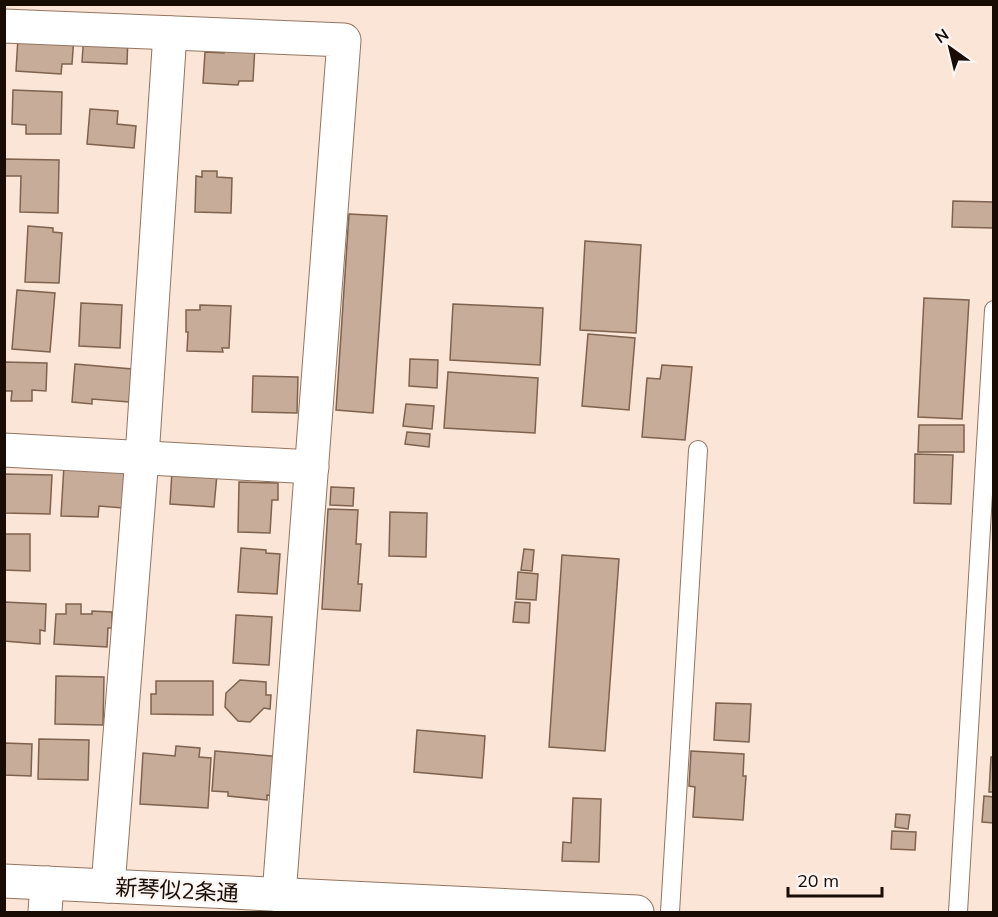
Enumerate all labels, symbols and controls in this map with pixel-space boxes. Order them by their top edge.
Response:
north arrow [920,18,980,78]
text: N [931,24,952,47]
scale bar [788,860,882,898]
text: 20 m [797,869,839,892]
street label: 新琴似2条通 [115,873,239,907]

